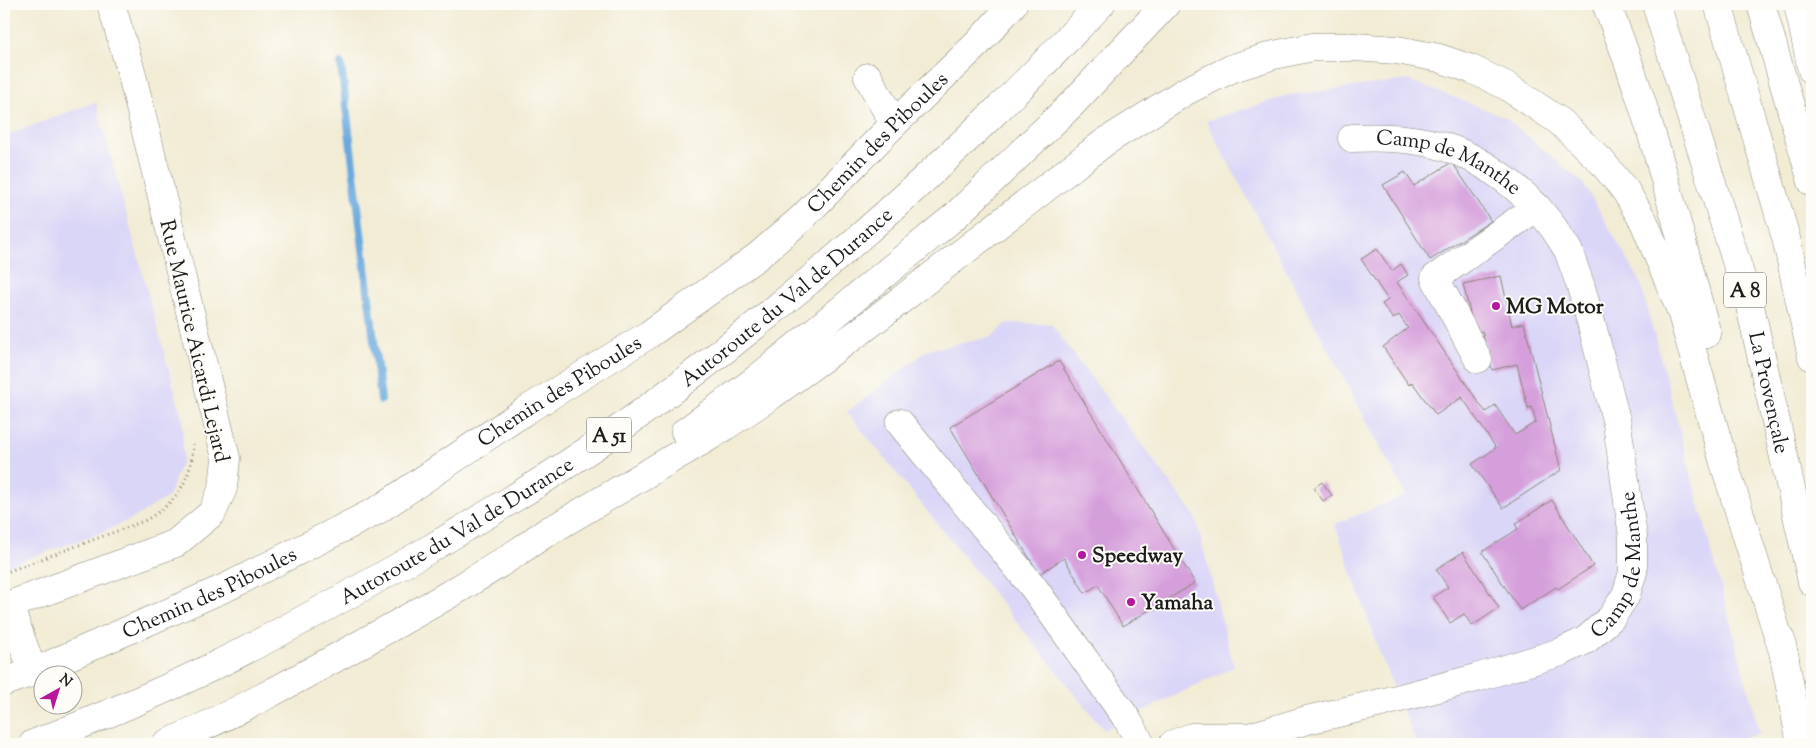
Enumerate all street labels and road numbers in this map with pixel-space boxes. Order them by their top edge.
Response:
street label: Chemin des Piboules [801,66,956,221]
street label: Camp de Manthe [1376,124,1527,203]
street label: Autoroute du Val de Durance [675,201,900,395]
street label: Rue Maurice Aicardi Lejard [151,217,236,466]
road number: A 8 [1724,272,1766,308]
street label: Chemin des Piboules [472,329,648,456]
street label: La Provençale [1739,329,1796,457]
road number: A 51 [586,418,632,452]
street label: Autoroute du Val de Durance [335,451,581,614]
street label: Camp de Manthe [1585,489,1650,646]
street label: Chemin des Piboules [118,541,303,648]

